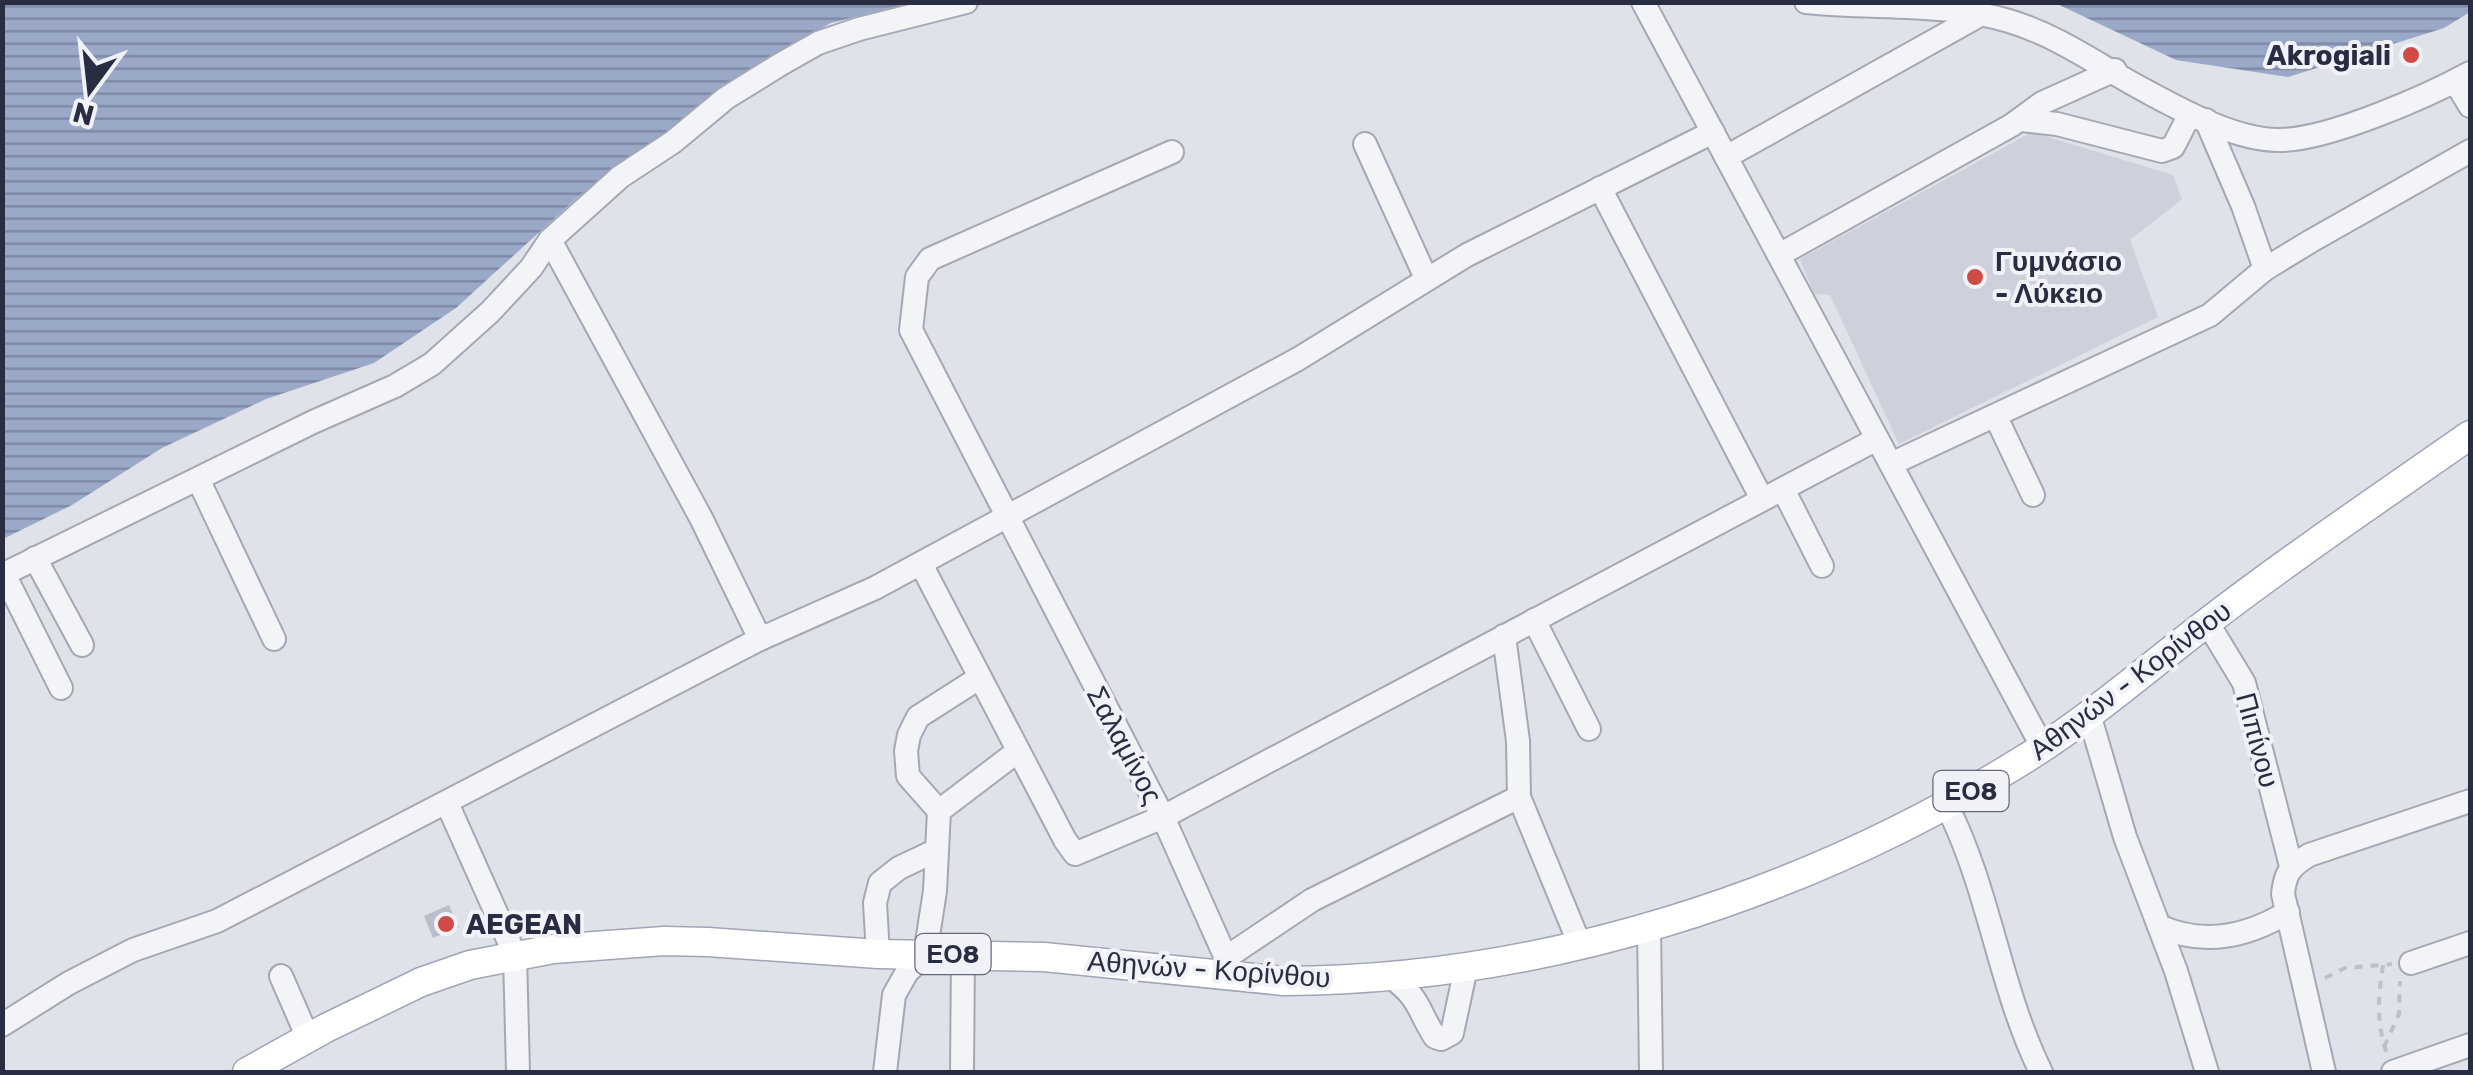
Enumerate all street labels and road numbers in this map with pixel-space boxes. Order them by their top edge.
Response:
street label: Αθηνών - Κορίνθου [2023,594,2237,767]
street label: Σαλαμίνος [1080,681,1169,810]
street label: Πιπίνου [2229,689,2286,791]
road number: ΕΟ8 [1934,771,2008,811]
road number: ΕΟ8 [916,934,990,974]
street label: Αθηνών - Κορίνθου [1086,945,1332,994]

